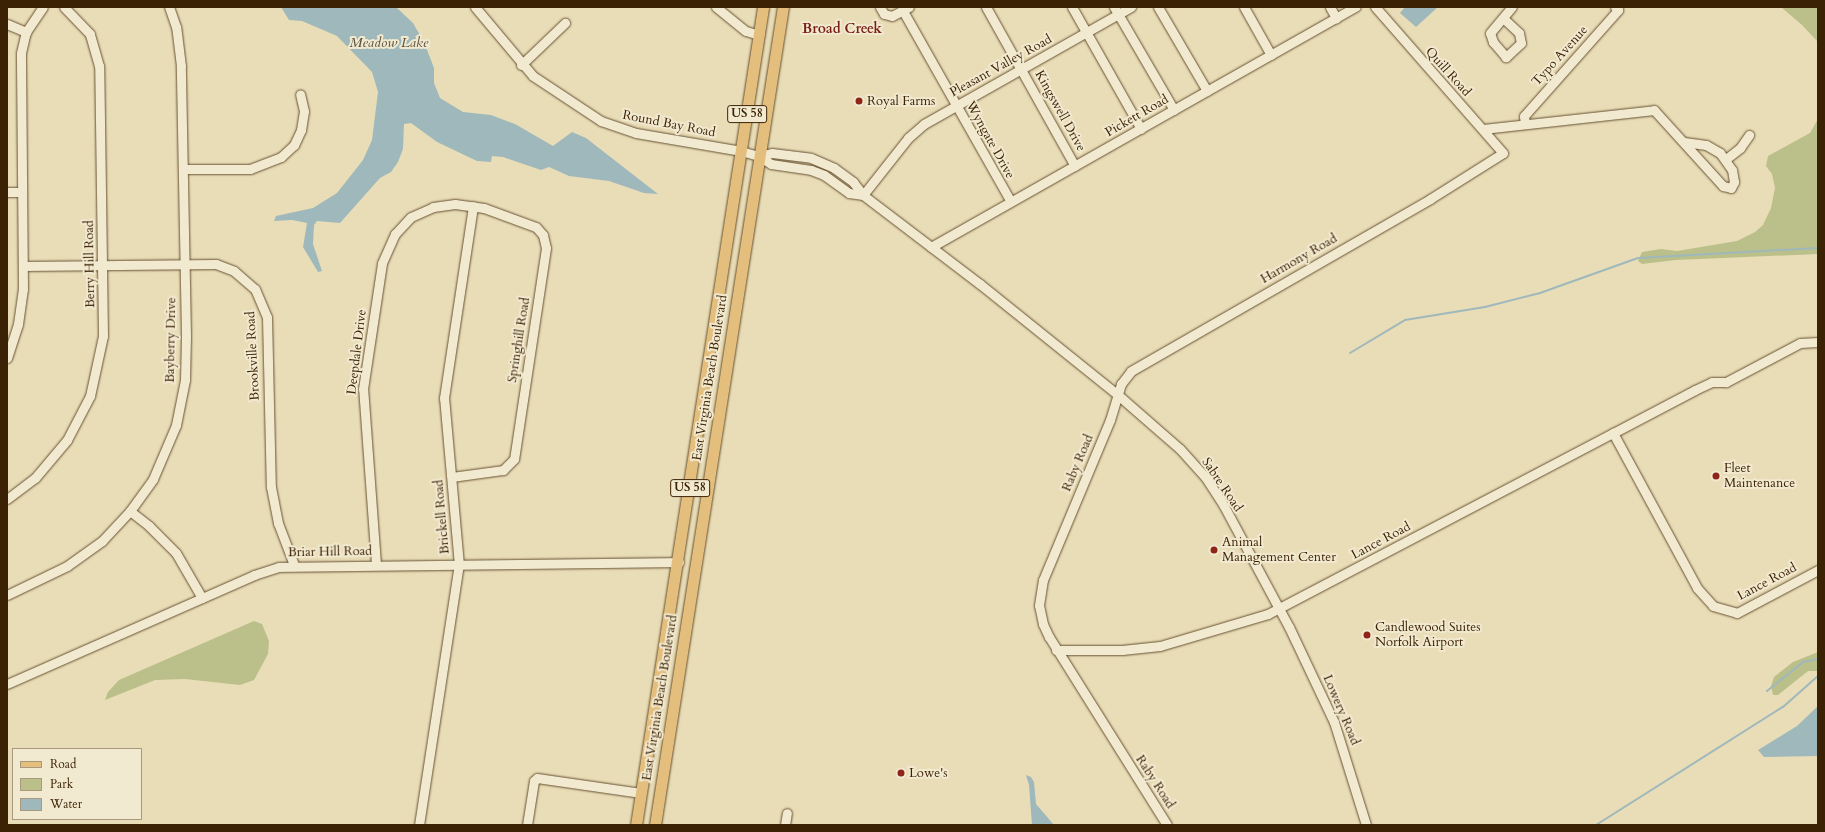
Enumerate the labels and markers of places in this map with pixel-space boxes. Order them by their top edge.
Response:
place label: Royal Farms [867,93,935,109]
marker: Royal Farms [854,96,864,106]
place label: Fleet Maintenance [1724,461,1795,492]
marker: Fleet Maintenance [1711,471,1721,481]
place label: Animal Management Center [1222,535,1336,566]
marker: Animal Management Center [1209,545,1219,555]
place label: Candlewood Suites Norfolk Airport [1375,620,1481,651]
marker: Candlewood Suites Norfolk Airport [1362,630,1372,640]
place label: Lowe's [909,765,948,781]
marker: Lowe's [896,768,906,778]

